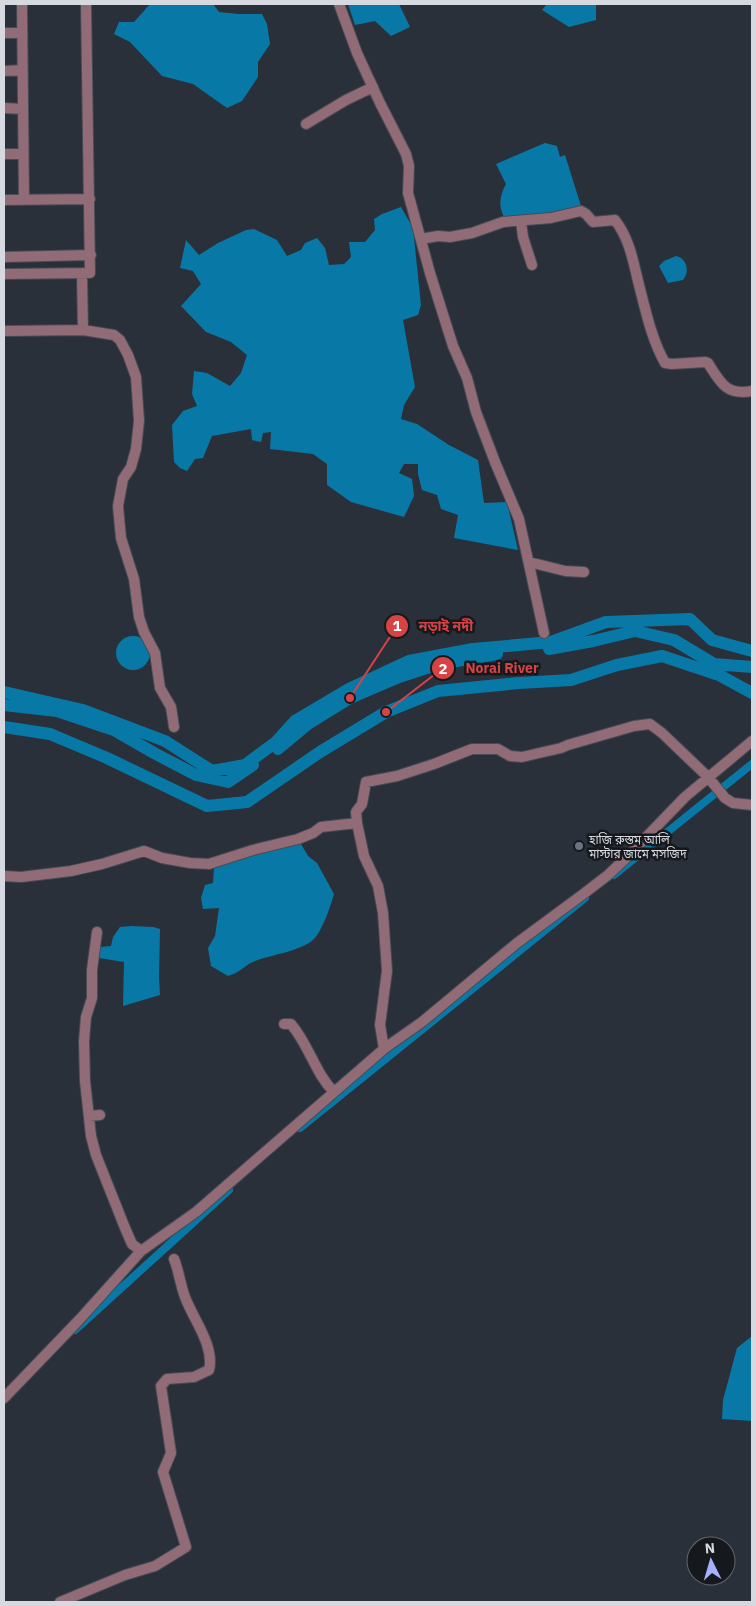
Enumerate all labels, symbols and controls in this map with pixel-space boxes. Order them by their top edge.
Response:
callout: নড়াই নদী [384,611,483,640]
text: 1 [392,616,402,635]
text: নড়াই নদী [418,617,474,635]
callout: Norai River [430,654,548,683]
text: 2 [438,659,448,678]
text: Norai River [465,659,539,677]
place label: হাজি রুস্তম আলি মাস্টার জামে মসজিদ [588,832,687,861]
marker: হাজি রুস্তম আলি মাস্টার জামে মসজিদ [573,840,585,852]
north arrow [686,1536,736,1586]
text: N [704,1539,716,1557]

